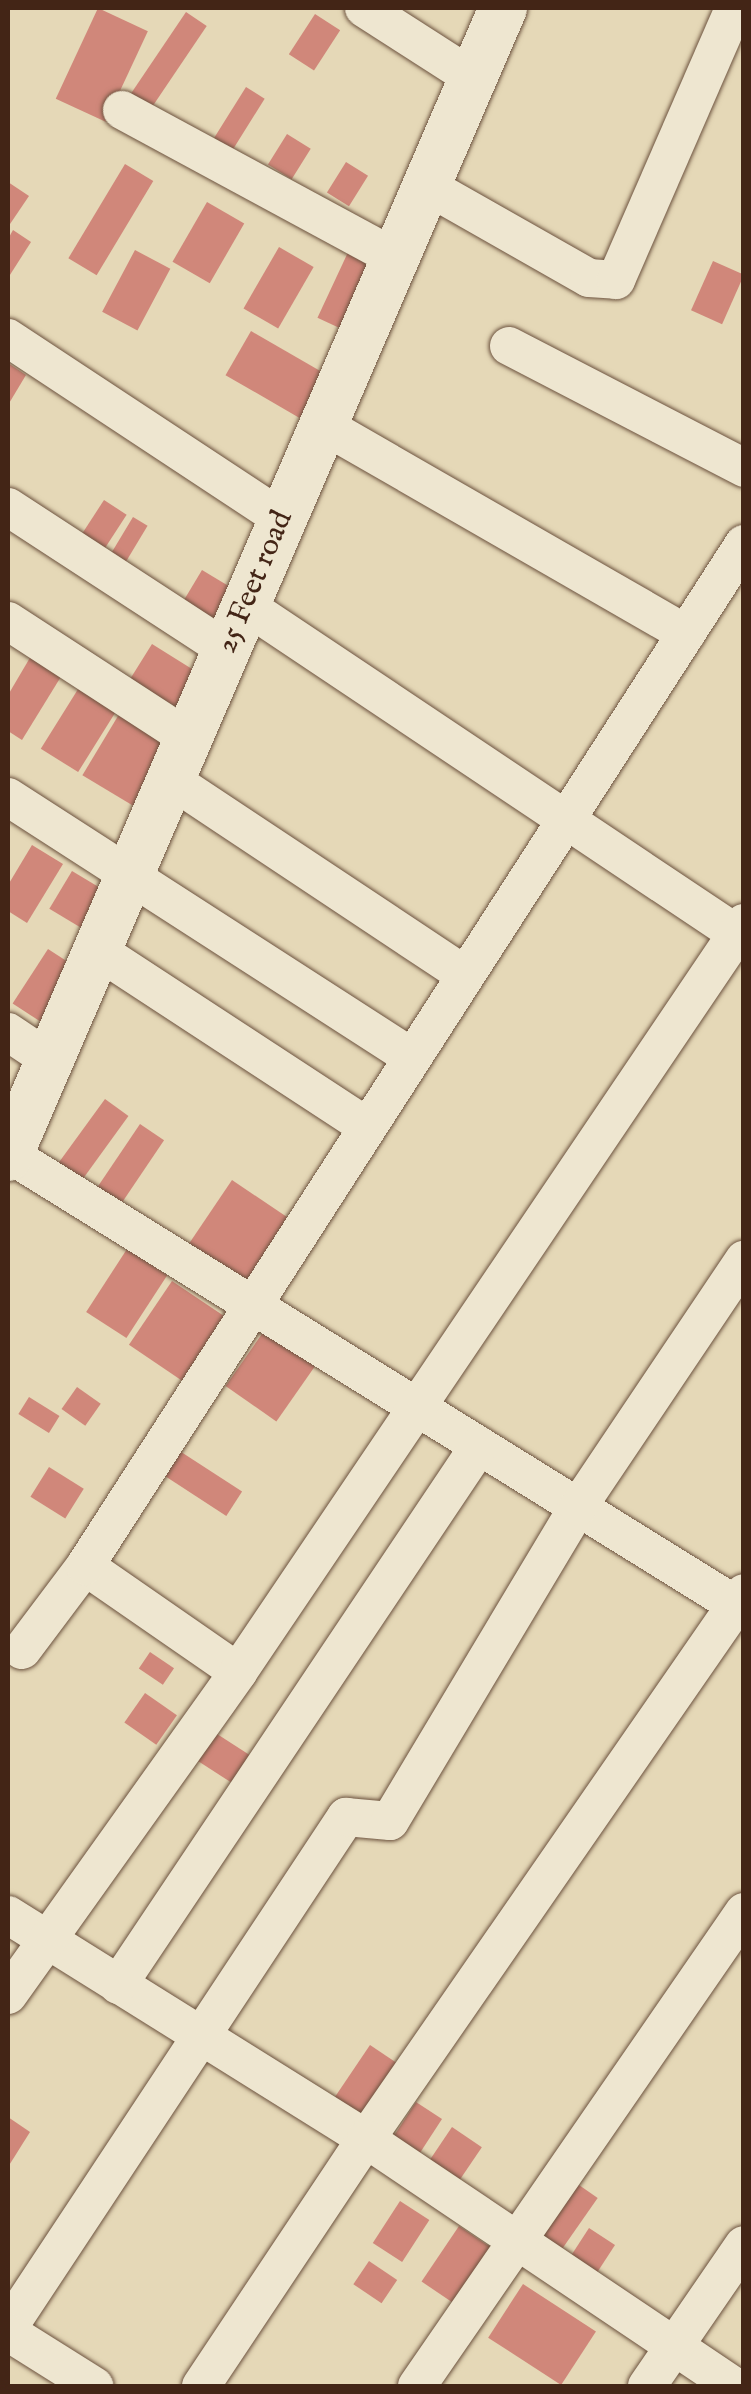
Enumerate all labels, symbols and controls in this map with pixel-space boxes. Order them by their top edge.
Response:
street label: 25 Feet road [209,506,301,658]

